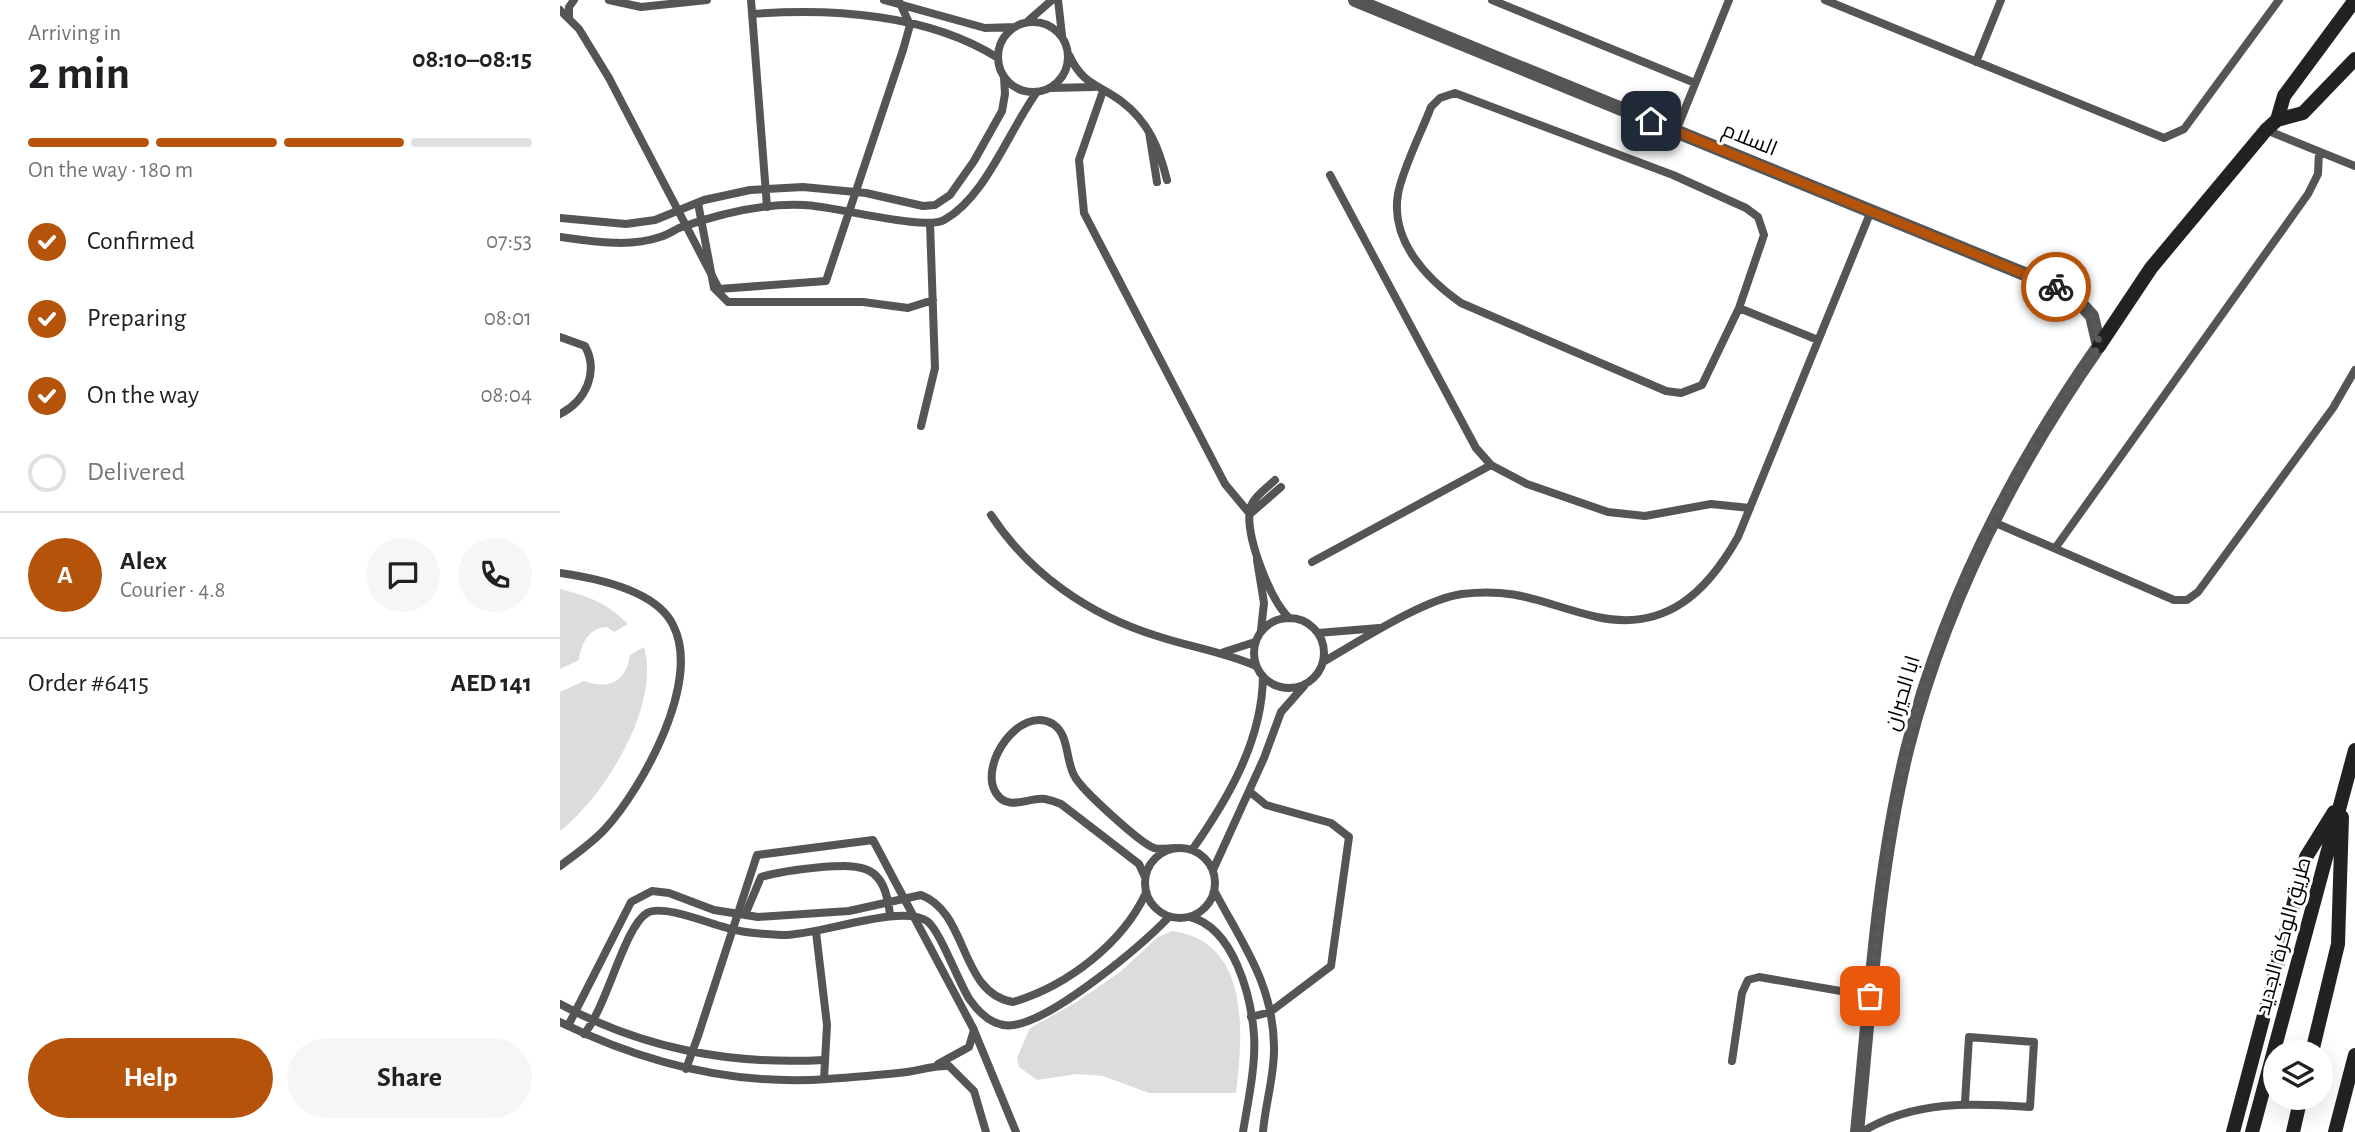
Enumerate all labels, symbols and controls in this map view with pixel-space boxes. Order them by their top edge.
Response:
text: Arriving in [28,22,121,45]
text: 08:10–08:15 [412,46,532,72]
text: 2 min [28,51,130,97]
pin [1621,91,1681,151]
icon: home [1632,102,1670,140]
street label: السلام [1718,119,1780,163]
text: On the way · 180 m [28,159,193,182]
icon: check [28,223,66,261]
text: Confirmed [87,228,195,254]
text: 07:53 [486,230,532,253]
courier [2021,252,2091,322]
icon: bike [2037,268,2075,306]
icon: check [28,300,66,338]
text: Preparing [87,305,186,331]
text: 08:01 [484,307,532,330]
icon: check [28,377,66,415]
text: On the way [87,382,199,408]
text: 08:04 [480,384,532,407]
text: Delivered [87,459,185,485]
button: chat [366,538,440,612]
button: phone [458,538,532,612]
text: Alex [120,548,167,574]
text: A [57,562,73,588]
text: Courier · 4.8 [120,579,225,602]
street label: ابا الحيران [1881,653,1926,734]
text: Order #6415 [28,670,149,696]
text: AED 141 [450,670,532,696]
street label: طريق الوكرة الجديد [2252,855,2317,1018]
pin [1840,966,1900,1026]
icon: bag [1851,977,1889,1015]
button: Help [28,1038,273,1118]
button: Share [287,1038,532,1118]
map controls [2263,1040,2333,1110]
button: layers [2263,1040,2333,1110]

